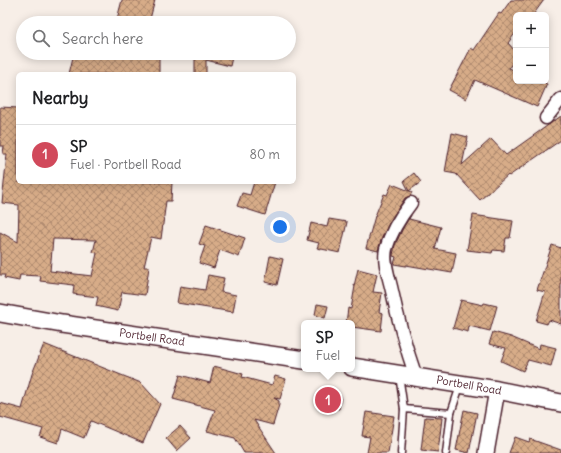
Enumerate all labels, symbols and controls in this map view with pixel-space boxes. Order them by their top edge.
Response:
map controls [513,12,549,84]
button: + [513,12,549,48]
search box [16,16,296,60]
icon: search [30,27,52,49]
text: Search here [62,29,143,48]
button: − [513,48,549,84]
text: Nearby [32,87,88,109]
text: SP [70,137,87,156]
text: 1 [42,146,48,163]
text: 80 m [249,146,280,163]
text: Fuel · Portbell Road [70,156,182,173]
your location [270,217,290,237]
popup [301,320,355,372]
street label: Portbell Road [118,325,186,349]
text: SP [316,328,333,347]
text: Fuel [316,347,340,364]
street label: Portbell Road [435,372,503,398]
pin: 1 [315,385,341,415]

